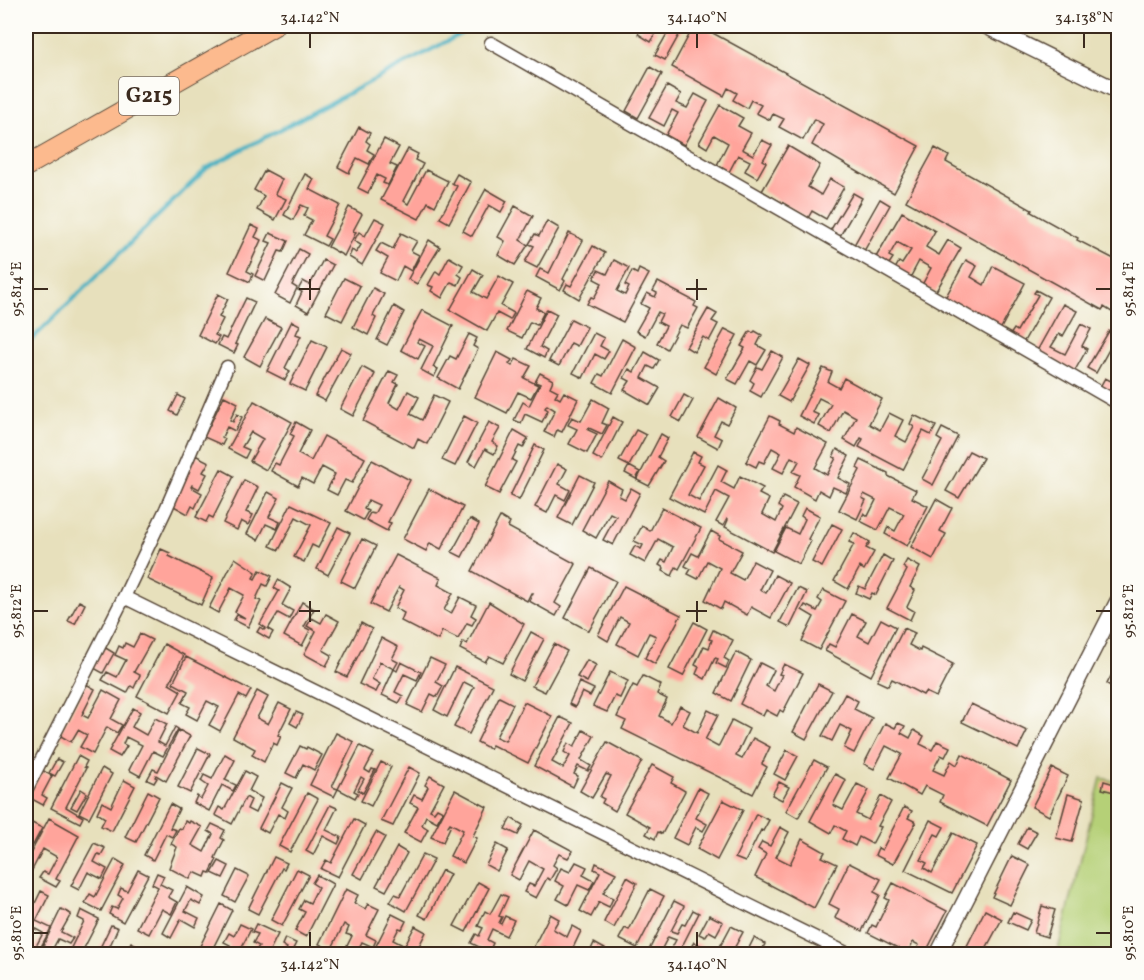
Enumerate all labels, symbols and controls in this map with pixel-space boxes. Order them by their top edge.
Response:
text: 34.142°N [280,8,340,29]
text: 34.140°N [667,8,727,29]
text: 34.138°N [1055,8,1113,29]
road number: G215 [119,77,179,115]
text: 95.814°E [7,262,28,316]
text: 95.814°E [1119,262,1140,316]
text: 95.812°E [7,584,28,638]
text: 95.812°E [1119,584,1140,638]
text: 95.810°E [7,905,28,961]
text: 95.810°E [1119,905,1140,961]
text: 34.142°N [280,955,340,976]
text: 34.140°N [667,955,727,976]

